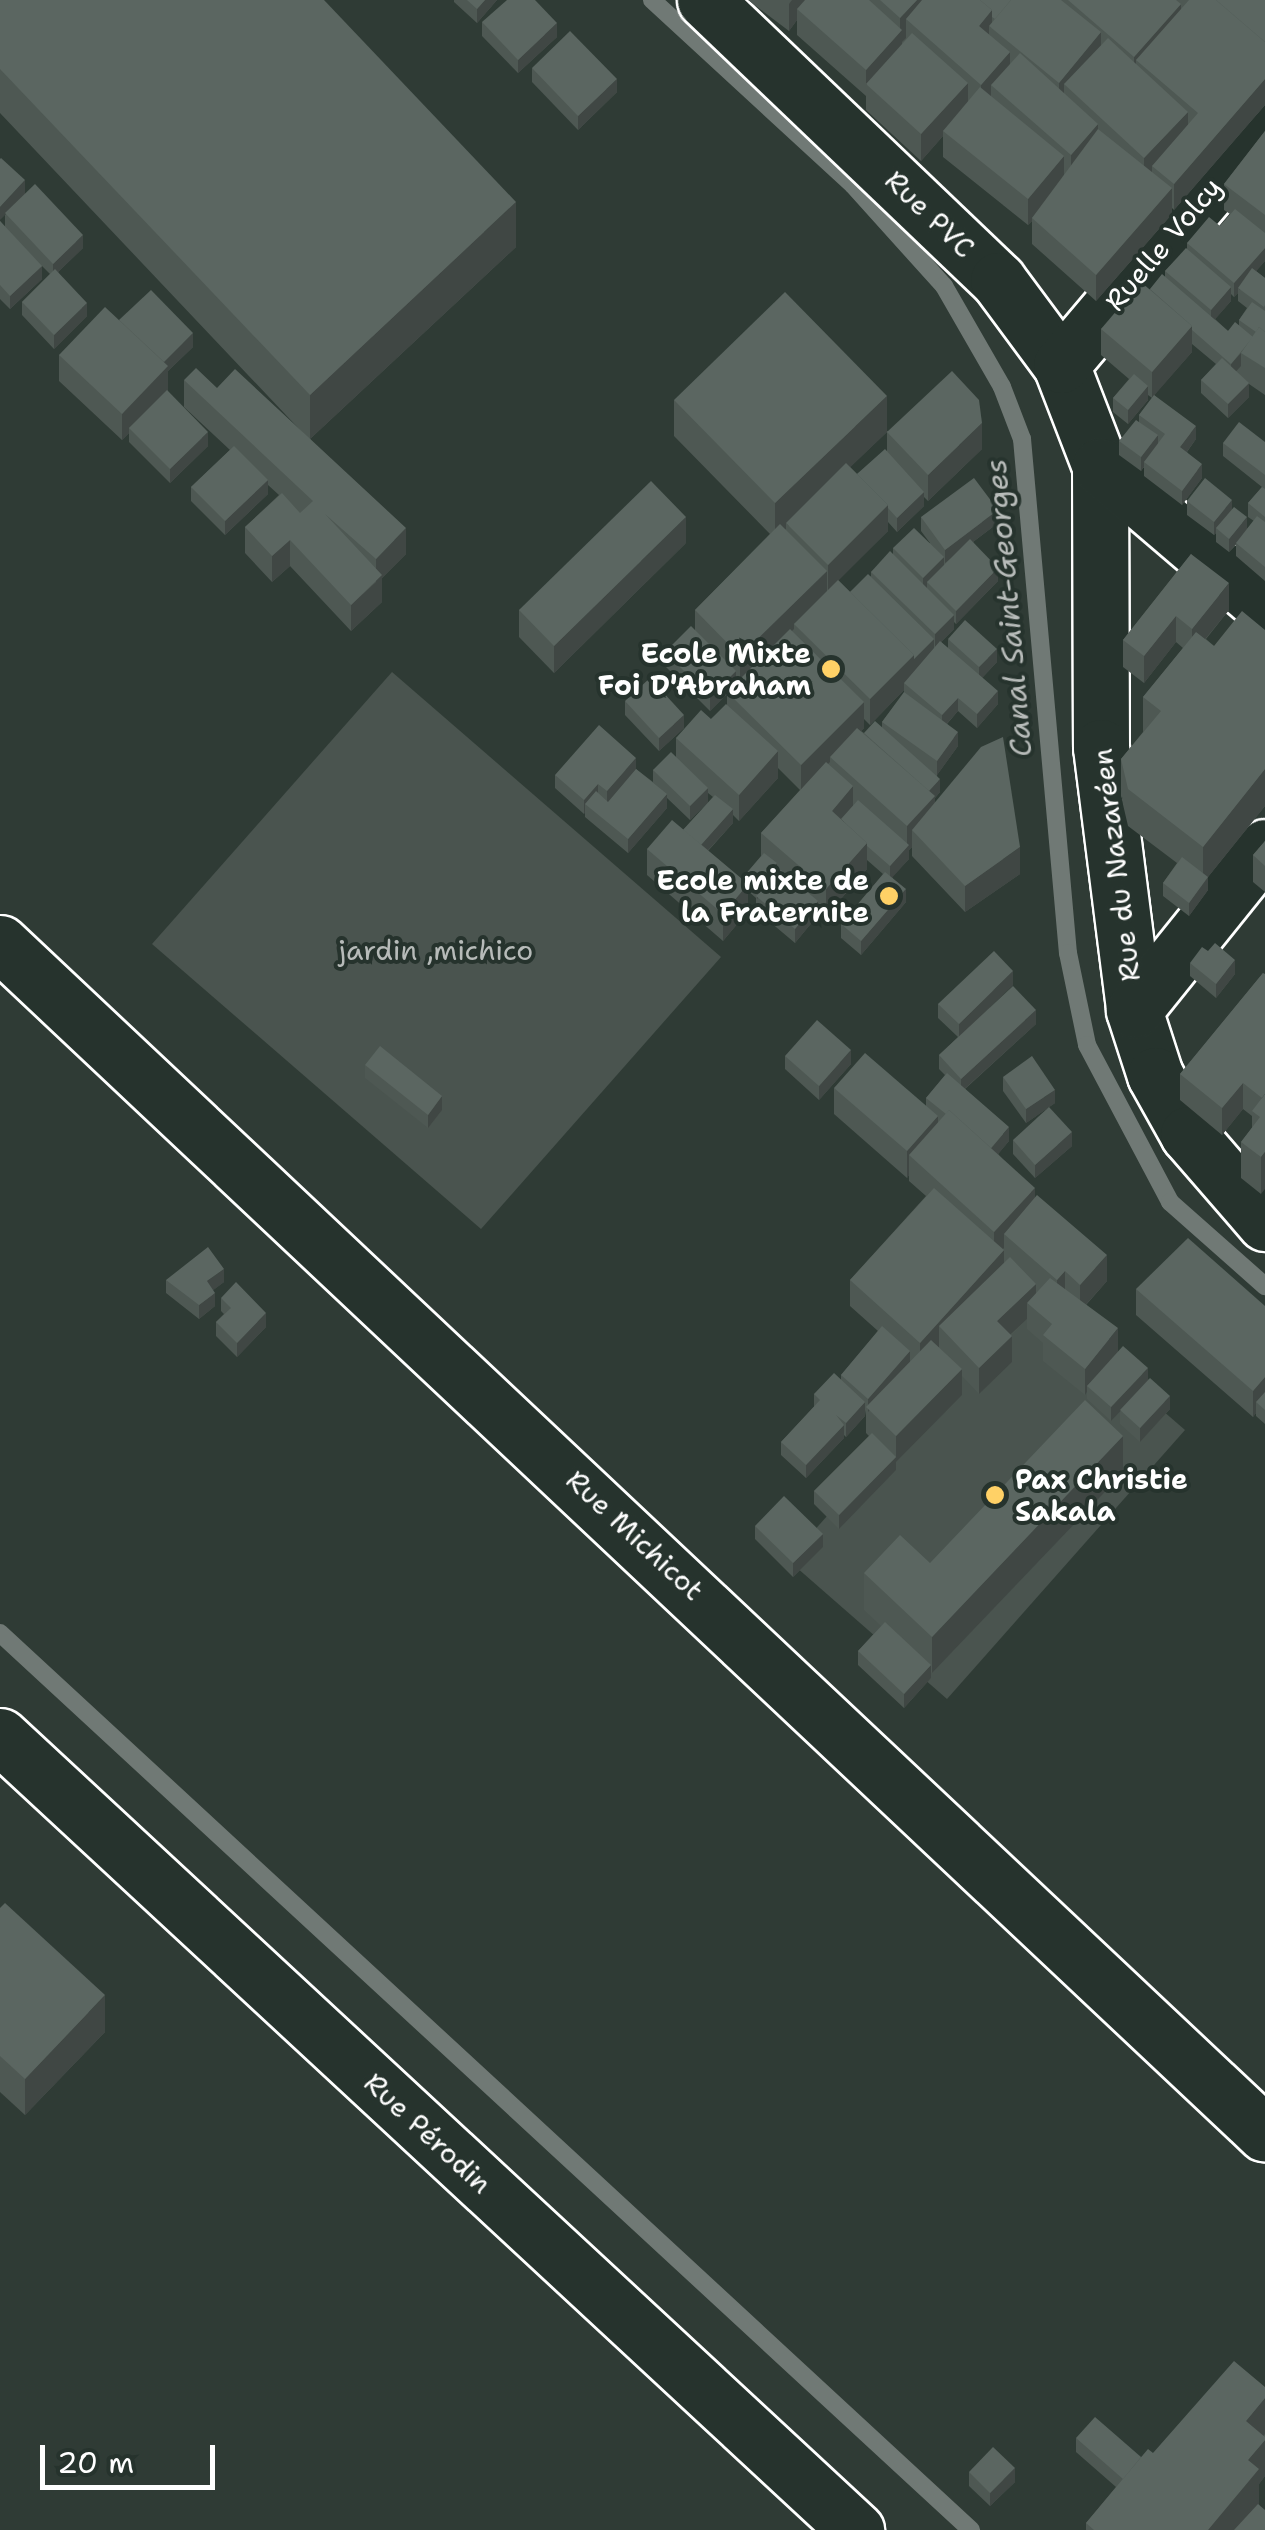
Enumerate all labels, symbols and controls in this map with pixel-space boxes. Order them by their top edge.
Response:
street label: Rue PVC [878,163,982,265]
street label: Ruelle Volcy [1098,171,1228,317]
water label: Canal Saint-Georges [978,457,1040,759]
place label: Ecole Mixte Foi D'Abraham [598,636,811,702]
marker: Ecole Mixte Foi D'Abraham [820,658,842,680]
street label: Rue du Nazaréen [1085,747,1147,983]
place label: Ecole mixte de la Fraternite [656,863,869,929]
marker: Ecole mixte de la Fraternite [878,885,900,907]
park label: jardin ,michico [339,933,533,967]
place label: Pax Christie Sakala [1015,1462,1188,1528]
street label: Rue Michicot [559,1463,711,1607]
marker: Pax Christie Sakala [984,1484,1006,1506]
street label: Rue Pérodin [358,2066,498,2200]
scale bar [45,2425,220,2487]
text: 20 m [57,2442,134,2483]

